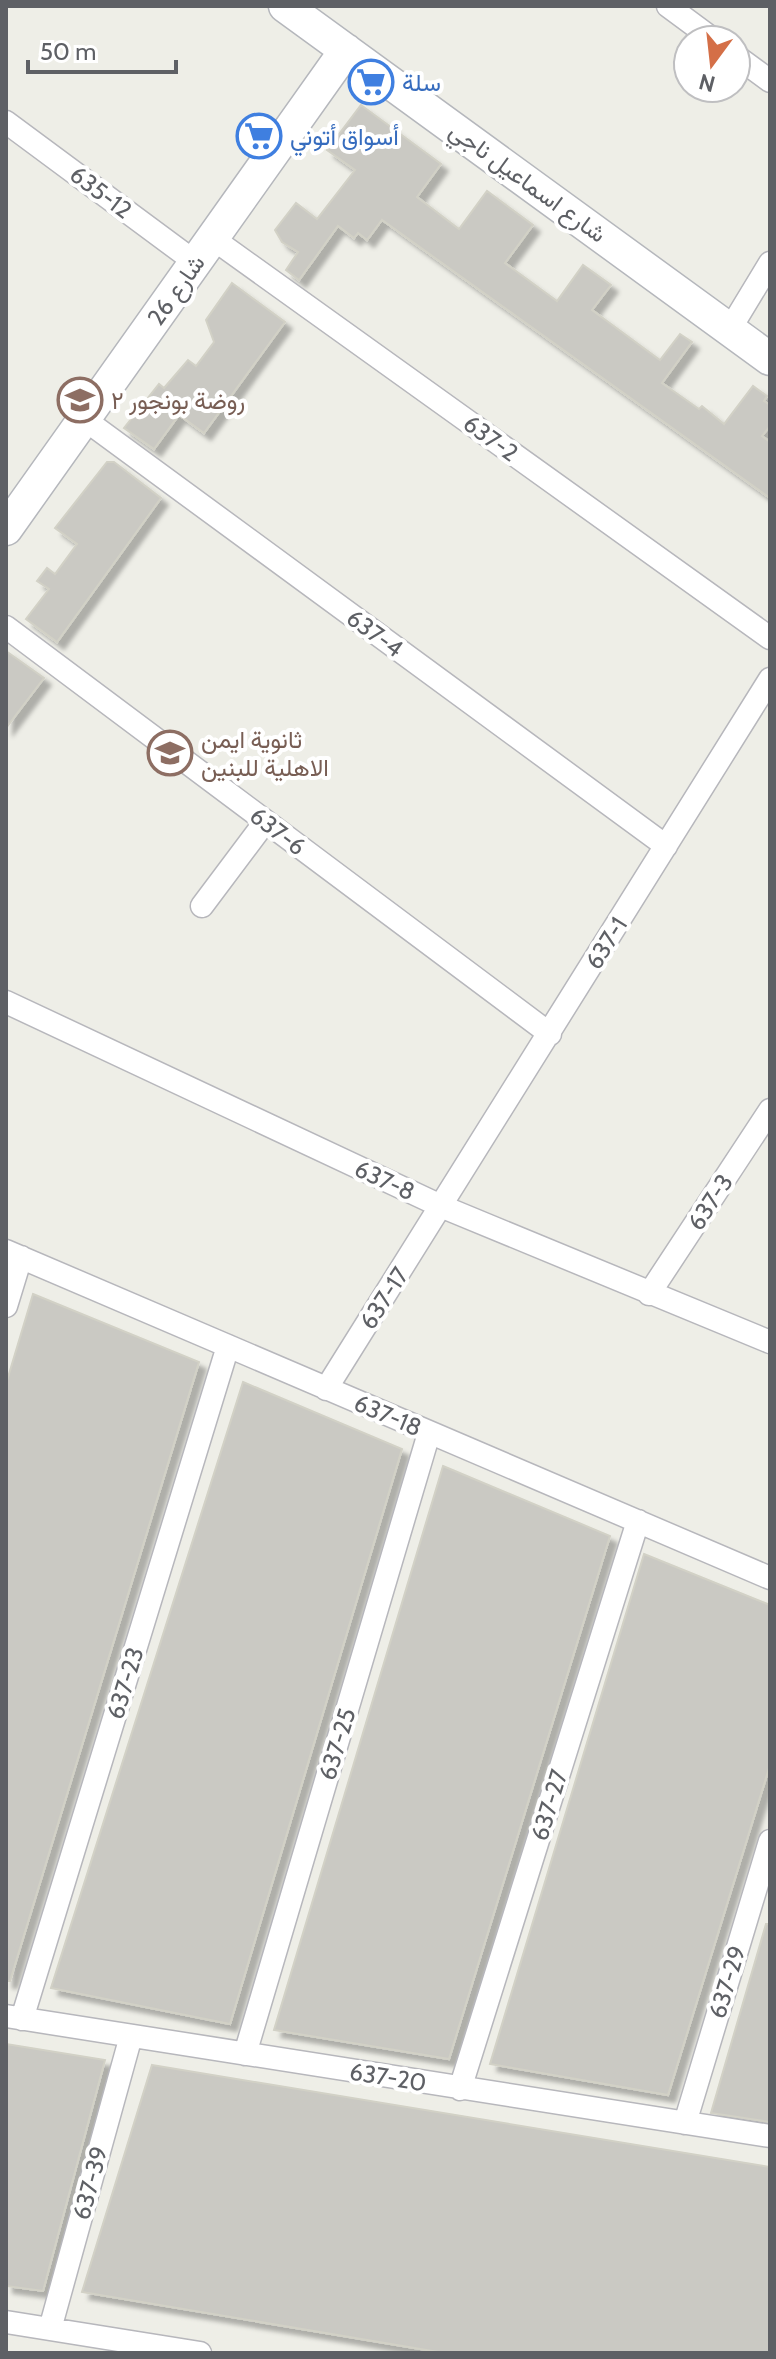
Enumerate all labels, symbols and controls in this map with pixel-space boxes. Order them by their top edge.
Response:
scale bar [28,24,176,74]
north arrow [672,24,752,104]
text: 50 m [40,37,96,66]
supermarket icon: سلة [347,58,395,106]
place label: سلة [402,68,441,97]
text: N [696,68,718,98]
supermarket icon: أسواق أتوني [235,112,283,160]
street label: شارع اسماعيل ناجي [441,115,612,253]
place label: أسواق أتوني [290,122,399,156]
street label: 635-12 [64,159,138,225]
street label: شارع 26 [141,249,212,332]
school or university icon: روضة بونجور ٢ [56,376,104,424]
place label: روضة بونجور ٢ [111,386,245,416]
street label: 637-2 [458,408,524,468]
street label: 637-4 [341,603,409,663]
place label: ثانوية ايمن الاهلية للبنين [201,725,329,782]
school or university icon: ثانوية ايمن الاهلية للبنين [146,729,194,777]
street label: 637-6 [244,801,312,861]
street label: 637-1 [579,912,633,974]
street label: 637-8 [350,1154,420,1206]
street label: 637-3 [681,1168,739,1236]
street label: 637-17 [353,1262,415,1334]
street label: 637-18 [350,1388,426,1442]
street label: 637-23 [100,1644,150,1722]
street label: 637-25 [312,1705,362,1783]
street label: 637-27 [525,1766,573,1844]
street label: 637-29 [702,1942,752,2022]
street label: 637-20 [348,2057,428,2097]
street label: 637-39 [66,2143,114,2223]

